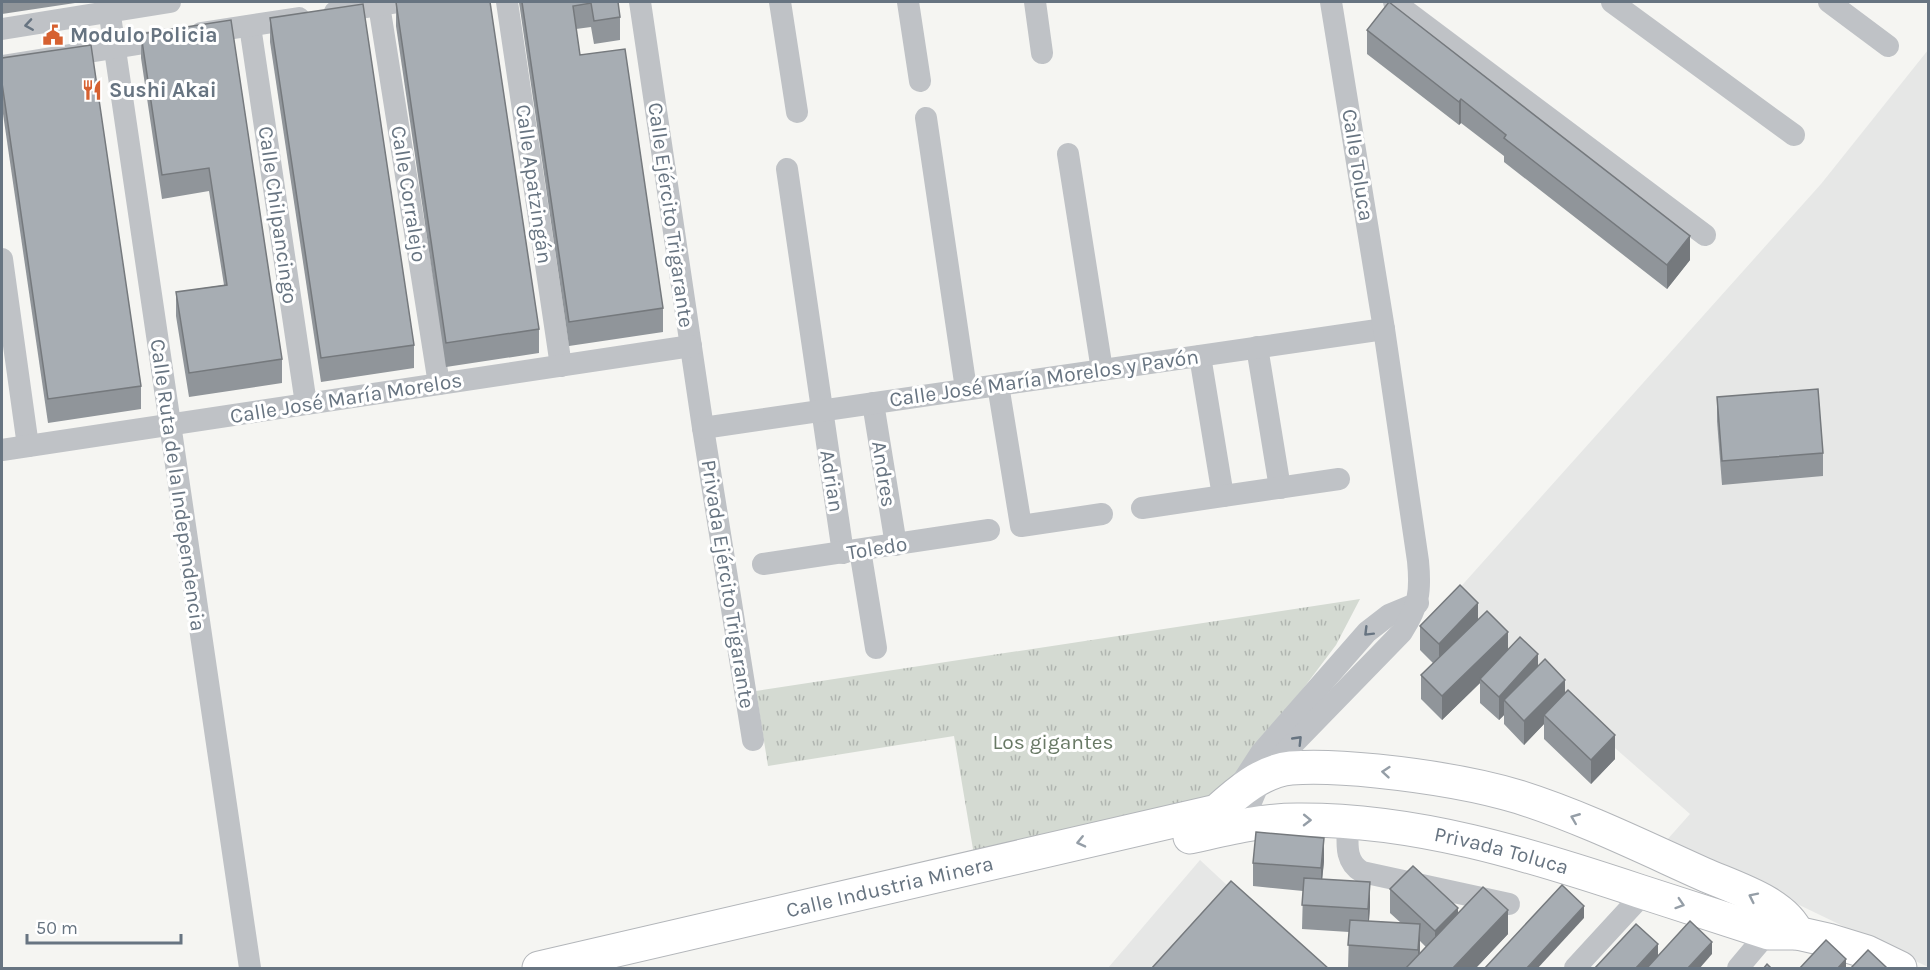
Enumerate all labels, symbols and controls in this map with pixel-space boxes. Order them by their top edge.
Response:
one-way arrow [25,18,34,30]
public building icon: Modulo Policia [41,23,65,47]
place label: Modulo Policia [70,23,218,47]
restaurant icon: Sushi Akai [80,78,104,102]
place label: Sushi Akai [109,78,217,102]
street label: Calle Ejército Trigarante [643,101,699,329]
street label: Calle Apatzingán [511,103,557,265]
street label: Calle Toluca [1337,107,1379,223]
street label: Calle Corralejo [386,124,432,264]
street label: Calle Chilpancingo [254,125,302,305]
street label: Calle Ruta de la Independencia [146,337,210,633]
street label: Calle José María Morelos y Pavón [888,344,1200,412]
street label: Calle José María Morelos [228,368,464,428]
street label: Andres [867,439,901,509]
street label: Adrian [815,448,849,514]
street label: Privada Ejército Trigarante [696,458,760,710]
street label: Toledo [845,531,909,565]
one-way arrow [1364,625,1375,636]
park label: Los gigantes [992,730,1114,754]
one-way arrow [1290,737,1301,748]
one-way arrow [1381,766,1391,779]
one-way arrow [1570,813,1581,825]
one-way arrow [1303,814,1312,826]
street label: Privada Toluca [1432,822,1572,880]
one-way arrow [1076,834,1086,847]
street label: Calle Industria Minera [784,851,996,922]
one-way arrow [1748,892,1759,904]
one-way arrow [1674,897,1685,910]
scale bar [27,907,182,945]
text: 50 m [36,917,78,939]

